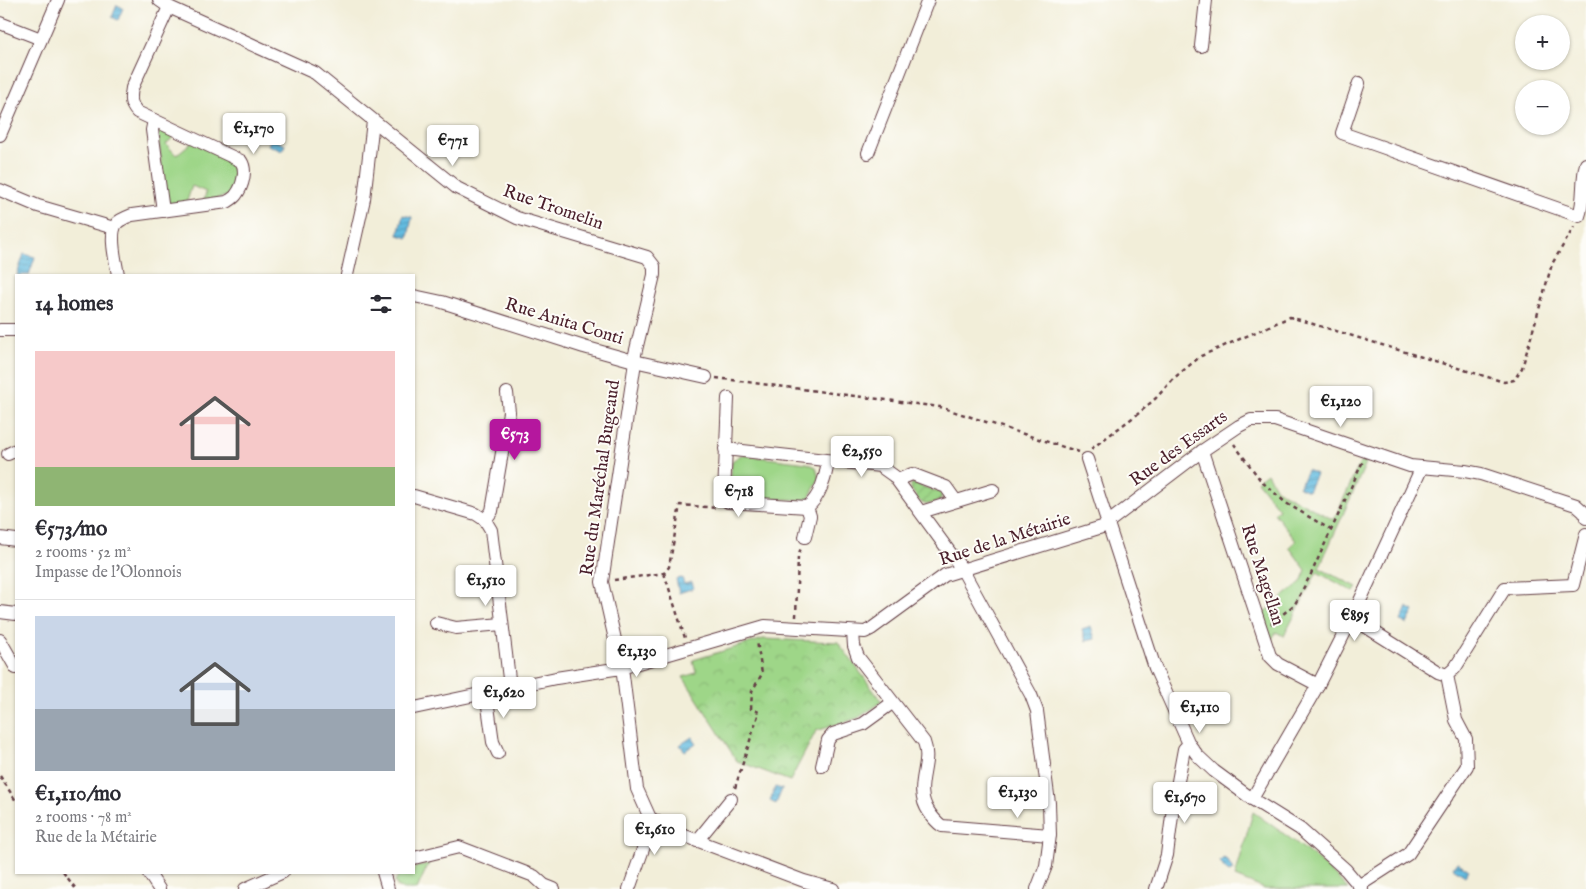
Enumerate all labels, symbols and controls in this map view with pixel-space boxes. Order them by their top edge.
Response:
map controls [1515,15,1570,135]
button: + [1515,15,1570,70]
button: − [1515,80,1570,135]
pin: €1,170 [213,112,295,155]
text: €1,170 [234,119,274,139]
pin: €771 [423,124,483,167]
text: €771 [438,131,468,151]
street label: Rue Tromelin [500,180,607,236]
icon: filters [367,290,395,318]
text: 14 homes [35,291,113,318]
street label: Rue Anita Conti [502,293,626,351]
street label: Rue du Maréchal Bugeaud [576,378,626,577]
icon: home [170,383,260,473]
pin: €1,120 [1300,386,1382,428]
text: €1,120 [1321,392,1361,412]
street label: Rue des Essarts [1126,406,1232,492]
pin: €573 [485,418,545,461]
text: €573 [501,425,529,445]
pin: €2,550 [821,436,903,478]
text: €2,550 [842,442,882,462]
pin: €718 [709,476,769,518]
text: €718 [724,482,754,502]
street label: Rue de la Métairie [936,508,1074,572]
text: €573/mo [35,516,107,543]
street label: Rue Magellan [1235,521,1289,629]
text: 2 rooms · 52 m² [35,543,131,563]
text: Impasse de l'Olonnois [35,563,182,583]
pin: €1,510 [445,564,527,607]
text: €1,510 [466,571,506,591]
pin: €895 [1325,600,1385,642]
text: €895 [1341,606,1369,626]
pin: €1,130 [596,636,678,678]
text: €1,130 [617,642,657,662]
icon: home [170,649,260,739]
pin: €1,620 [463,676,545,719]
text: €1,620 [483,683,525,703]
pin: €1,110 [1159,692,1241,734]
text: €1,110 [1180,698,1220,718]
pin: €1,130 [977,776,1059,819]
text: €1,110/mo [35,781,121,808]
pin: €1,670 [1144,782,1226,824]
text: €1,130 [998,783,1038,803]
text: €1,670 [1164,788,1206,808]
text: 2 rooms · 78 m² [35,808,132,828]
pin: €1,610 [614,814,696,856]
text: €1,610 [635,820,675,840]
text: Rue de la Métairie [35,828,157,848]

